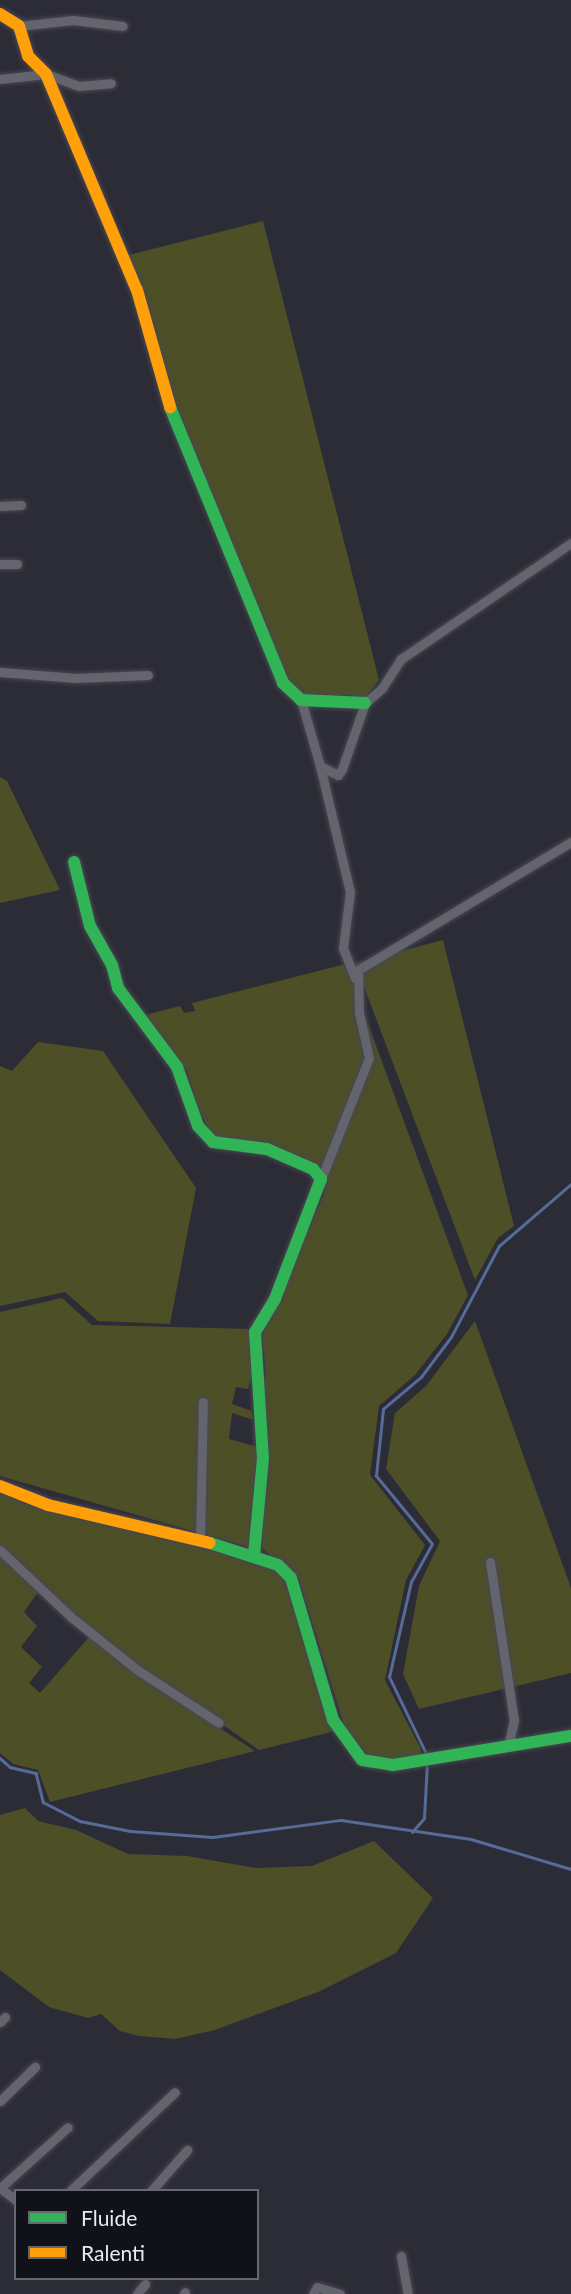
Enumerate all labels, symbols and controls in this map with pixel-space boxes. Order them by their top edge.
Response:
legend [14,2189,259,2280]
text: Fluide [81,2205,137,2230]
text: Ralenti [81,2240,145,2265]

